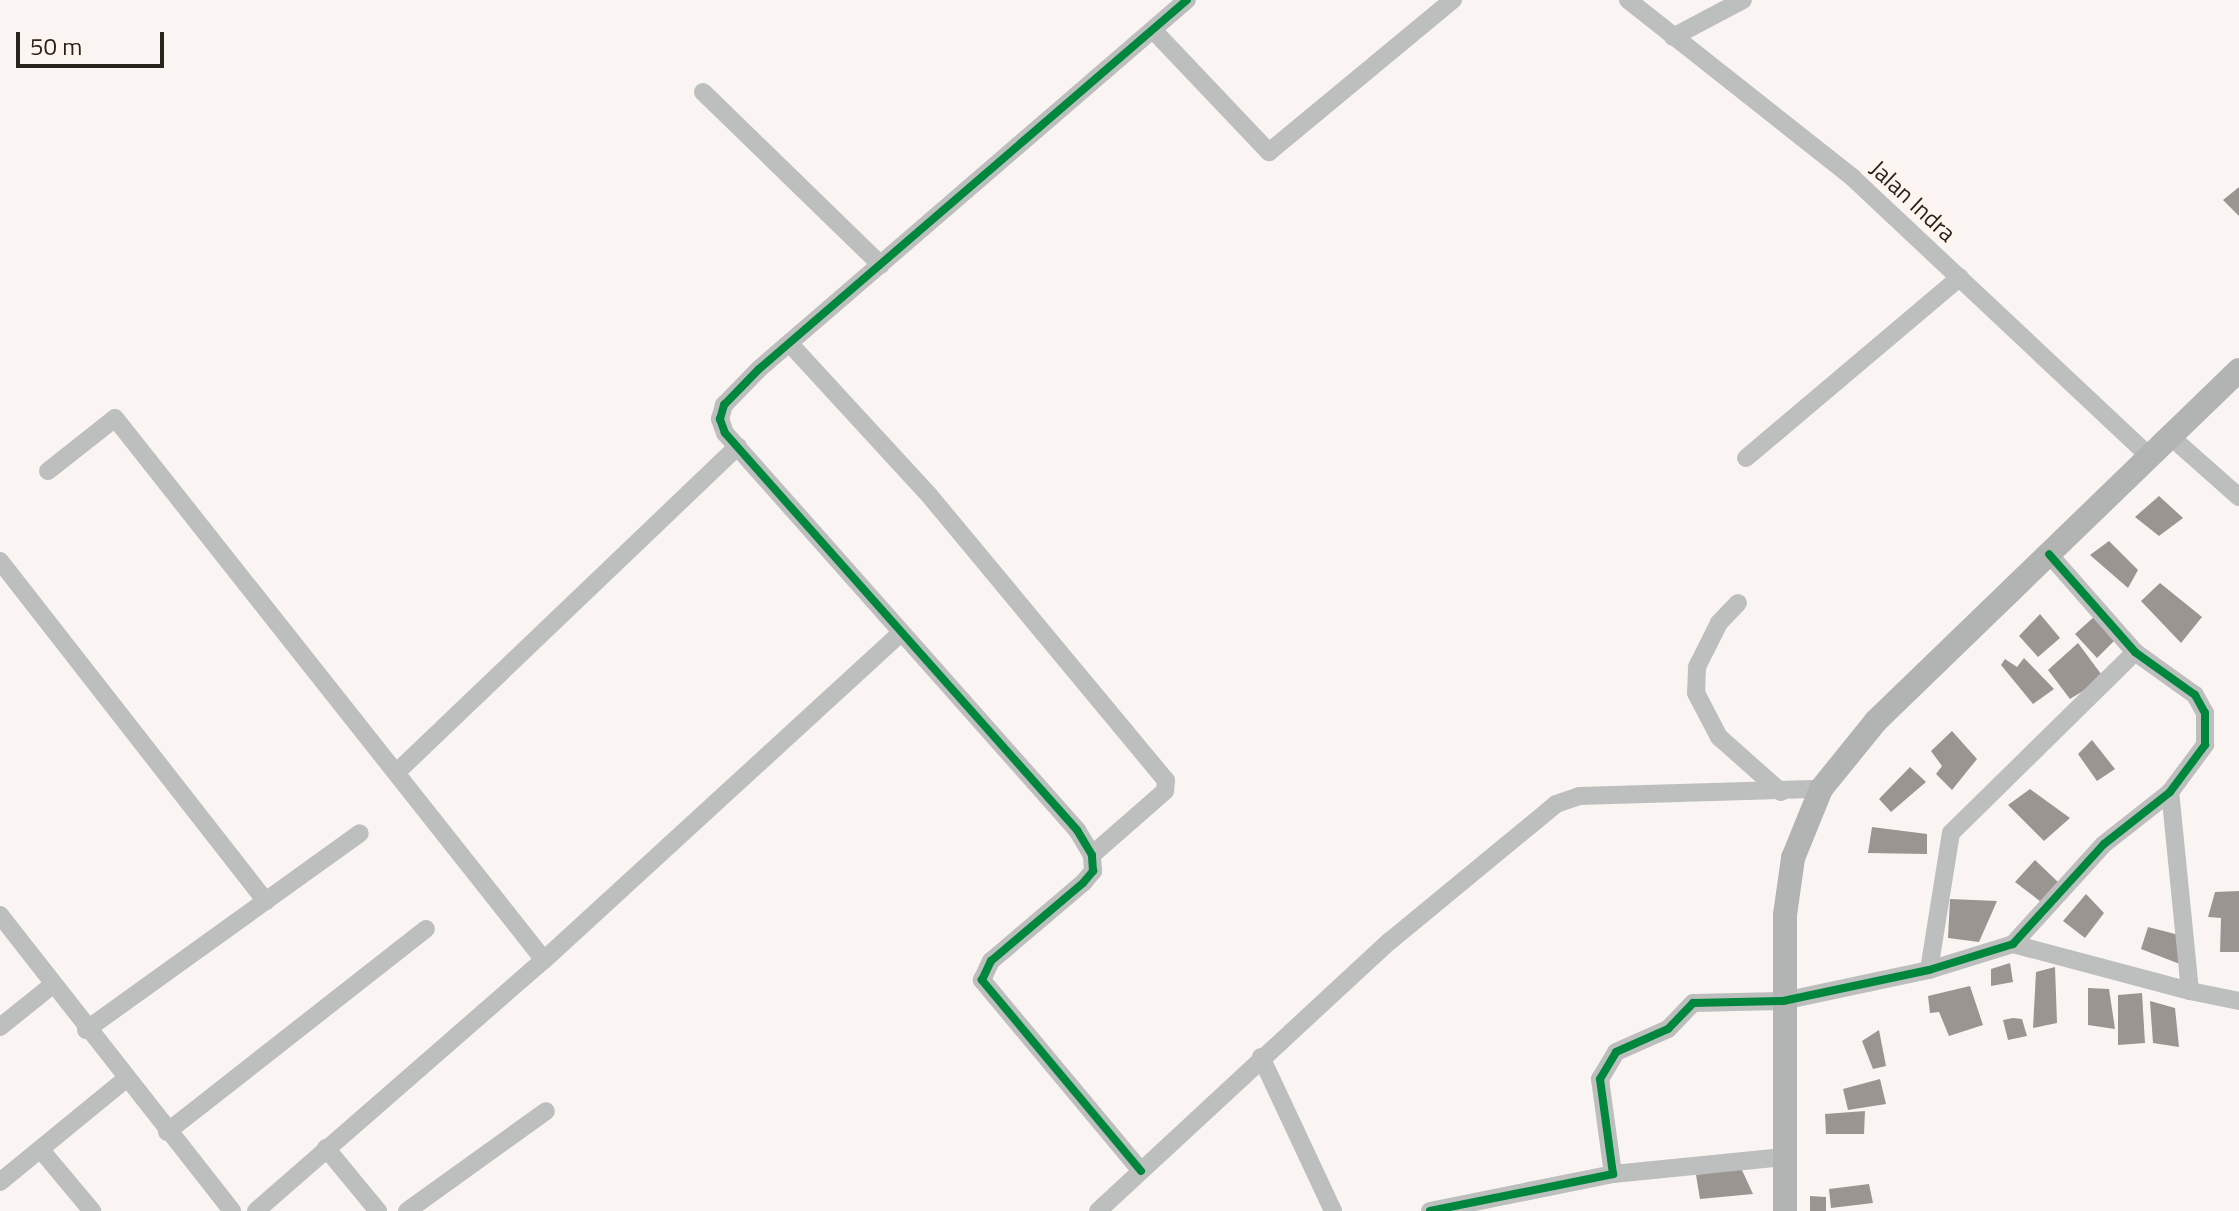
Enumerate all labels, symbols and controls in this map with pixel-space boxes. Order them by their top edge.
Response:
scale bar [20,16,168,66]
text: 50 m [30,28,82,64]
street label: Jalan Indra [1864,154,1962,248]

